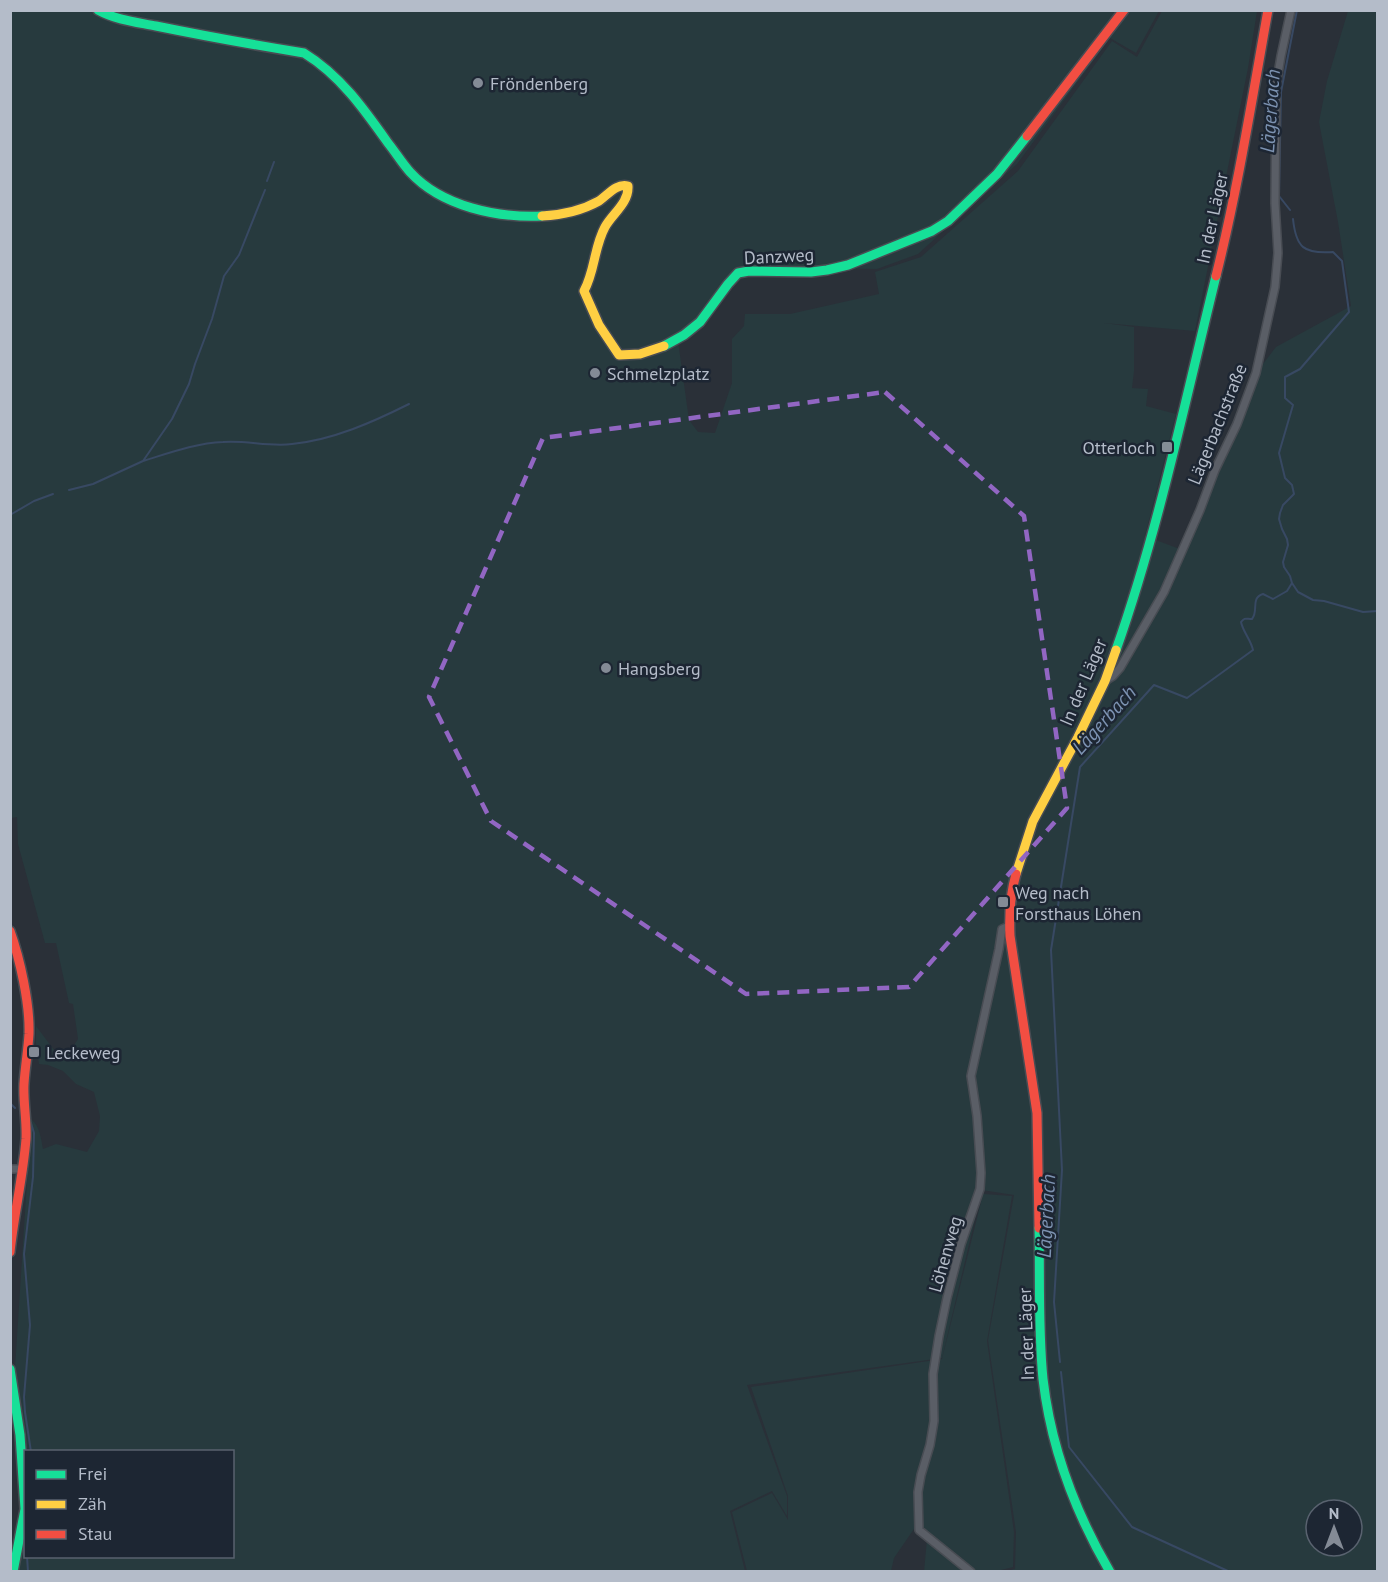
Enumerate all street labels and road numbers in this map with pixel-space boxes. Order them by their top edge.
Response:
street label: In der Läger [1191,170,1233,266]
street label: Danzweg [743,243,815,269]
street label: Lägerbachstraße [1182,360,1252,488]
street label: In der Läger [1054,635,1112,729]
street label: Löhenweg [923,1213,967,1295]
street label: In der Läger [1013,1287,1039,1381]

